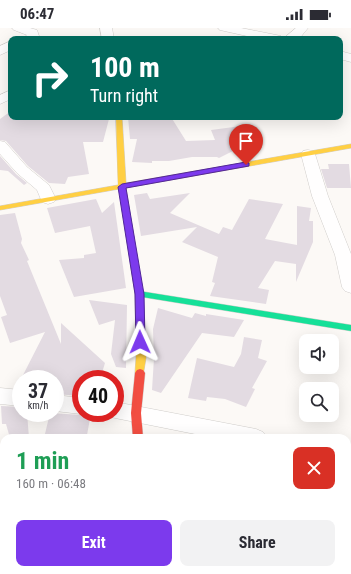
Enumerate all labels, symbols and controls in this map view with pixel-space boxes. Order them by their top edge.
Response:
text: 06:47 [20,5,54,23]
text: 100 m [90,51,160,84]
icon: right [24,52,76,104]
text: Turn right [90,85,158,106]
pin [229,124,263,165]
icon: arrive [235,130,257,152]
position arrow [119,321,161,363]
map controls [299,334,339,422]
button: sound [299,334,339,374]
speed limit sign: 40 [72,370,124,422]
text: 37 [28,379,48,403]
button: search [299,382,339,422]
text: km/h [28,400,48,411]
text: 1 min [16,447,69,475]
button: close [293,447,335,489]
text: 160 m · 06:48 [16,476,86,491]
button: Exit [16,520,172,566]
button: Share [180,520,335,566]

